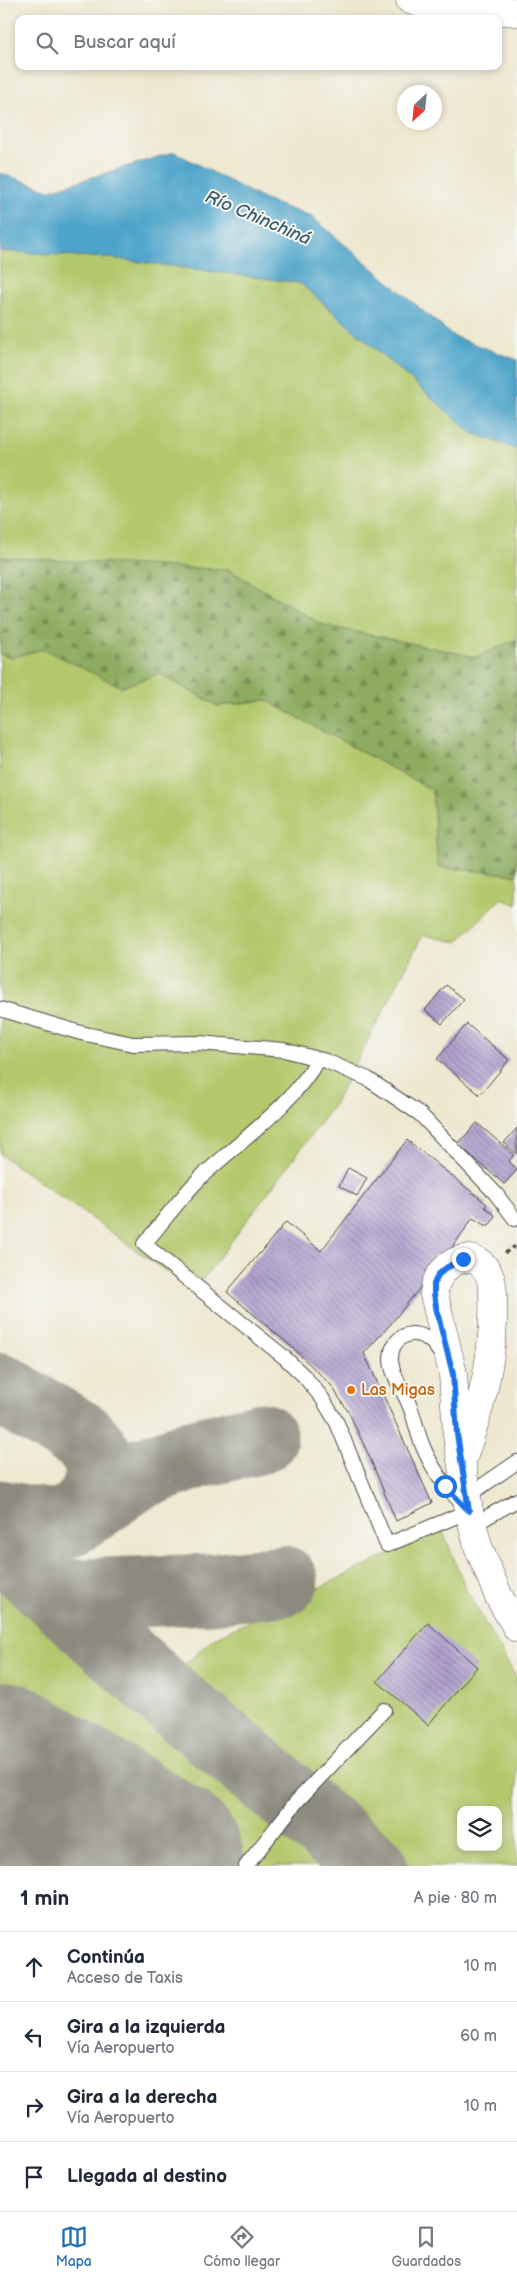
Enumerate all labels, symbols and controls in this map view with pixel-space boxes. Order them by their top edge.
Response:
search box [15,15,502,70]
icon: search [33,29,61,57]
text: Buscar aquí [73,31,176,54]
north arrow [397,85,442,130]
water label: Río Chinchiná [202,186,314,250]
route end [452,1248,475,1271]
place label: Las Migas [361,1381,435,1400]
marker: Las Migas [345,1384,357,1396]
route start [434,1475,457,1498]
map controls [457,1806,502,1851]
button: layers [457,1806,502,1851]
text: 1 min [20,1886,69,1911]
text: A pie · 80 m [414,1889,497,1908]
text: Continúa [67,1946,145,1969]
icon: ahead [20,1953,48,1981]
text: 10 m [464,1957,497,1976]
text: Acceso de Taxis [67,1969,183,1988]
text: Gira a la izquierda [67,2016,225,2039]
icon: left [20,2023,48,2051]
text: 60 m [460,2027,497,2046]
text: Vía Aeropuerto [67,2039,175,2058]
text: Gira a la derecha [67,2086,217,2109]
icon: right [20,2093,48,2121]
text: 10 m [464,2097,497,2116]
text: Vía Aeropuerto [67,2109,175,2128]
icon: arrive [20,2163,48,2191]
text: Llegada al destino [67,2165,227,2188]
tab: Mapa [56,2223,92,2270]
tab: Cómo llegar [203,2223,280,2270]
tab: Guardados [391,2223,461,2270]

